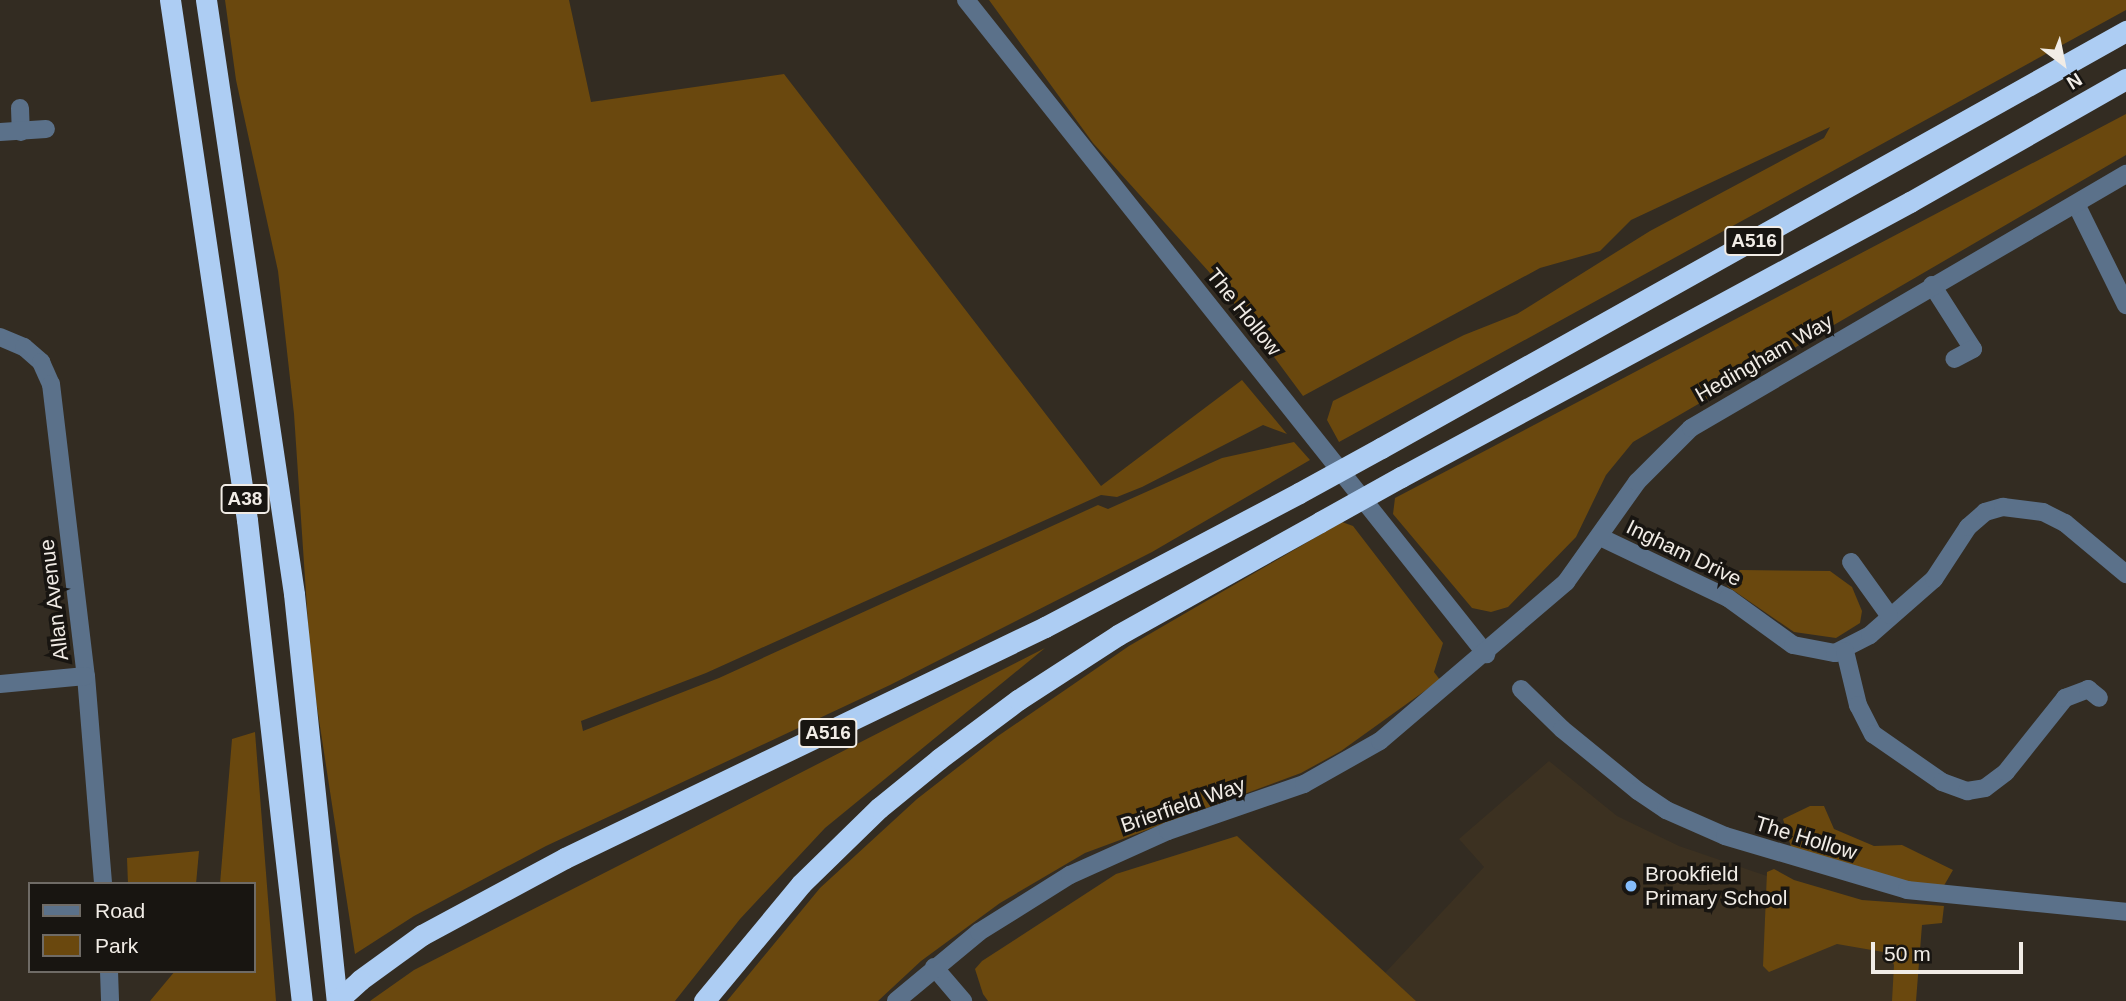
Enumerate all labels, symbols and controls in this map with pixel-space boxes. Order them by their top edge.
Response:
north arrow [2028,28,2098,98]
text: N [2063,69,2086,94]
road number: A516 [1724,226,1784,256]
street label: The Hollow [1201,263,1287,361]
street label: Hedingham Way [1691,308,1837,408]
road number: A38 [220,484,270,514]
street label: Ingham Drive [1622,514,1746,592]
street label: Allan Avenue [34,537,74,663]
road number: A516 [798,718,858,748]
street label: Brierfield Way [1117,772,1249,838]
street label: The Hollow [1752,811,1860,865]
place label: Brookfield Primary School [1645,861,1787,911]
marker: Brookfield Primary School [1623,878,1639,894]
legend [28,882,256,973]
text: Road [95,899,145,922]
scale bar [1874,928,2026,972]
text: Park [95,934,138,957]
text: 50 m [1884,942,1931,965]

